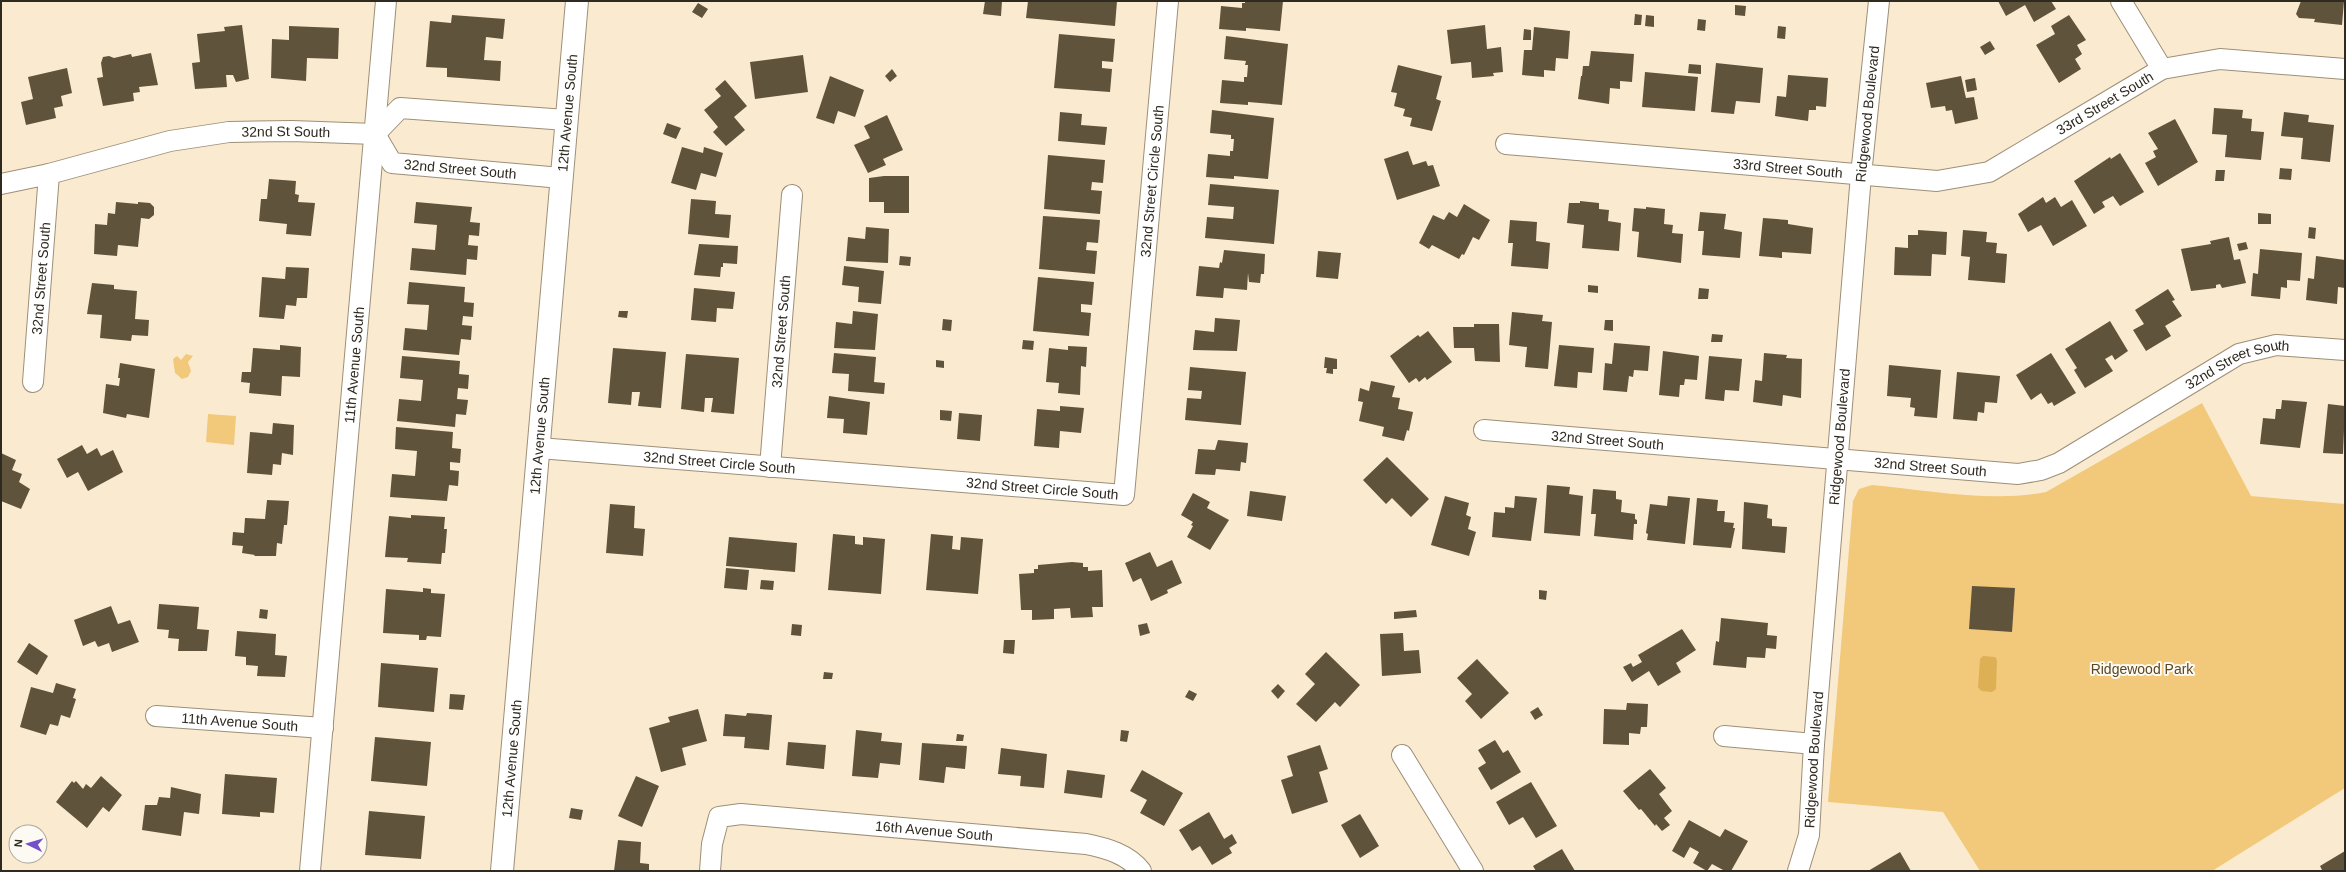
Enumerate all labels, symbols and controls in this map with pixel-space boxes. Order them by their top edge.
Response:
street label: Ridgewood Boulevard [1852,45,1882,183]
street label: 12th Avenue South [554,53,580,172]
street label: 33rd Street South [2053,68,2156,138]
street label: 32nd Street Circle South [1137,104,1167,258]
street label: 32nd St South [241,123,331,140]
street label: 32nd Street South [403,156,517,182]
street label: 33rd Street South [1733,156,1843,181]
street label: 32nd Street South [29,221,53,335]
street label: 32nd Street South [768,274,793,388]
street label: 11th Avenue South [341,306,367,424]
street label: 32nd Street South [2182,337,2290,393]
street label: Ridgewood Boulevard [1826,368,1853,506]
street label: 12th Avenue South [526,376,553,495]
street label: 32nd Street South [1551,428,1665,453]
street label: 32nd Street Circle South [643,448,796,477]
street label: 32nd Street South [1874,454,1987,479]
street label: 32nd Street Circle South [966,474,1119,503]
park label: Ridgewood Park [2091,661,2194,677]
street label: Ridgewood Boulevard [1801,691,1826,829]
street label: 12th Avenue South [499,699,525,818]
street label: 11th Avenue South [181,710,299,734]
street label: 16th Avenue South [875,818,994,844]
north arrow [8,824,48,864]
text: N [12,839,24,848]

